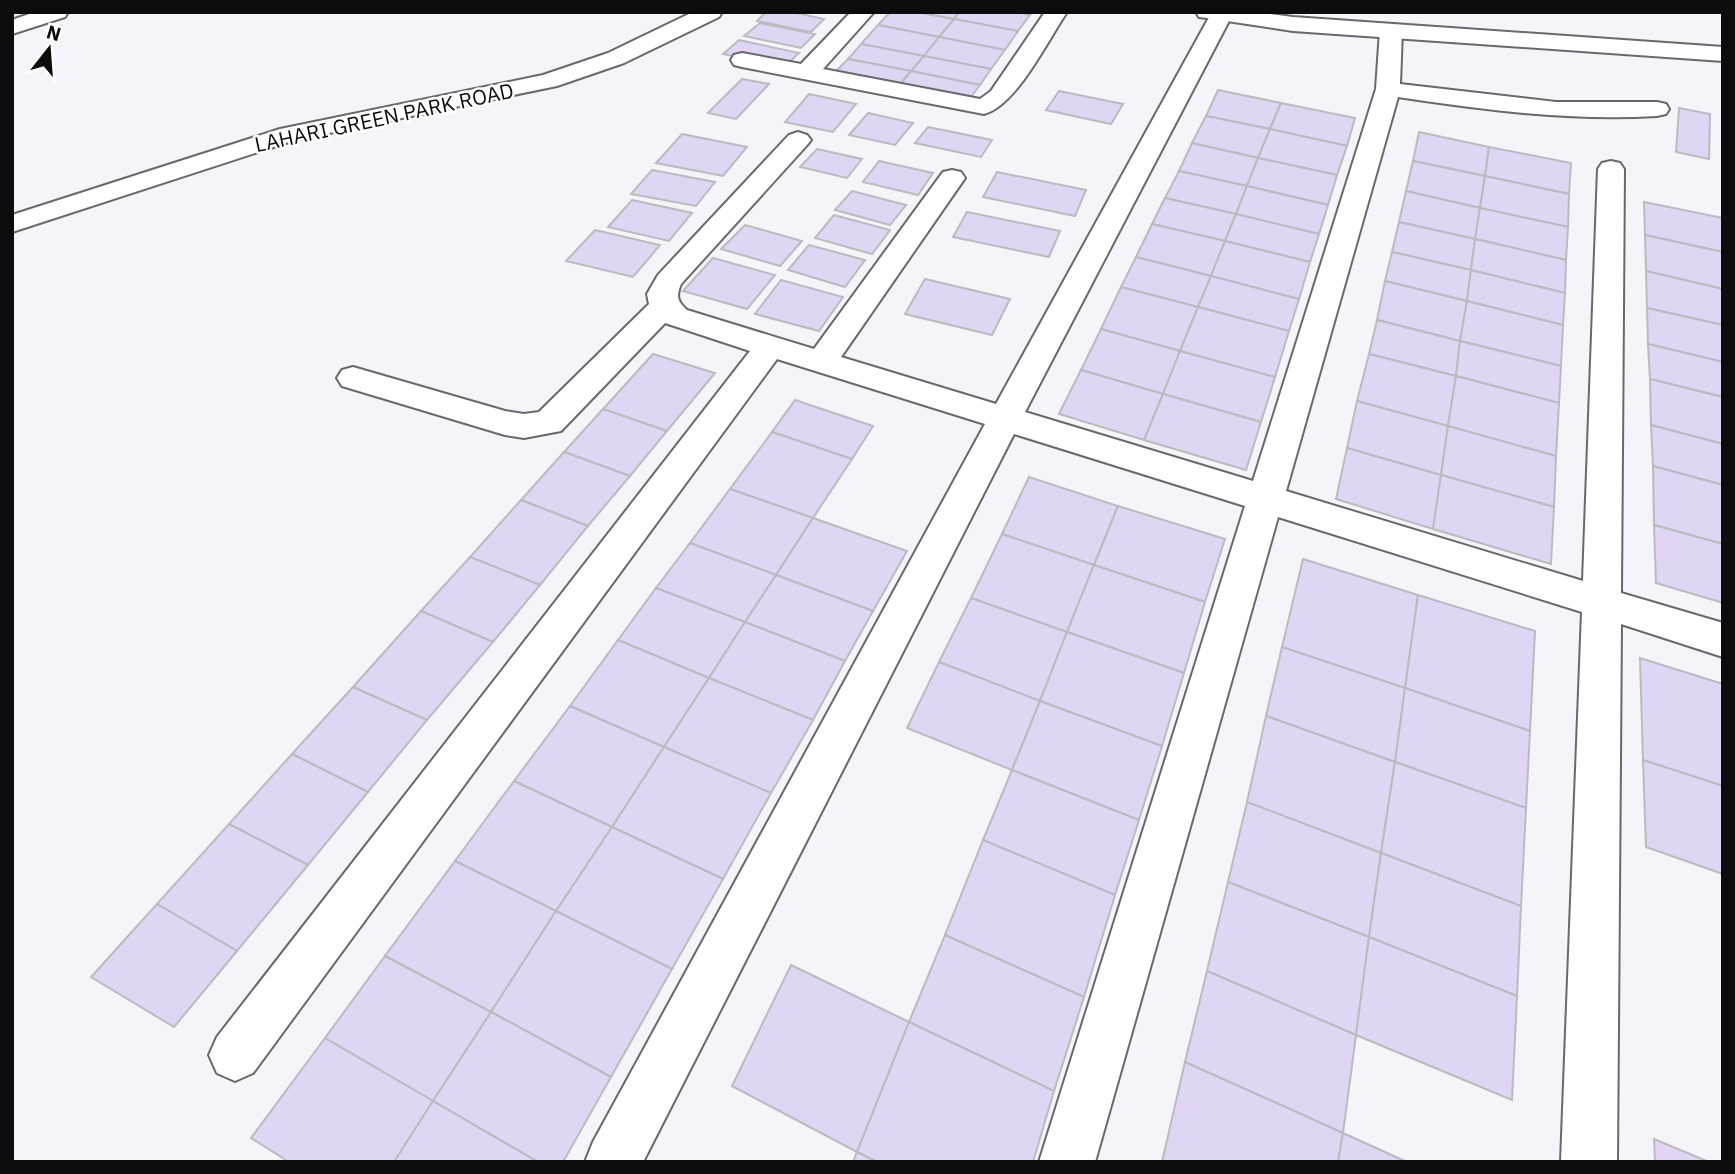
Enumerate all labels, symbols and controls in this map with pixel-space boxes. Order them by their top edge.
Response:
north arrow [14,14,84,84]
text: N [44,19,64,46]
street label: LAHARI GREEN PARK ROAD [252,76,516,158]

